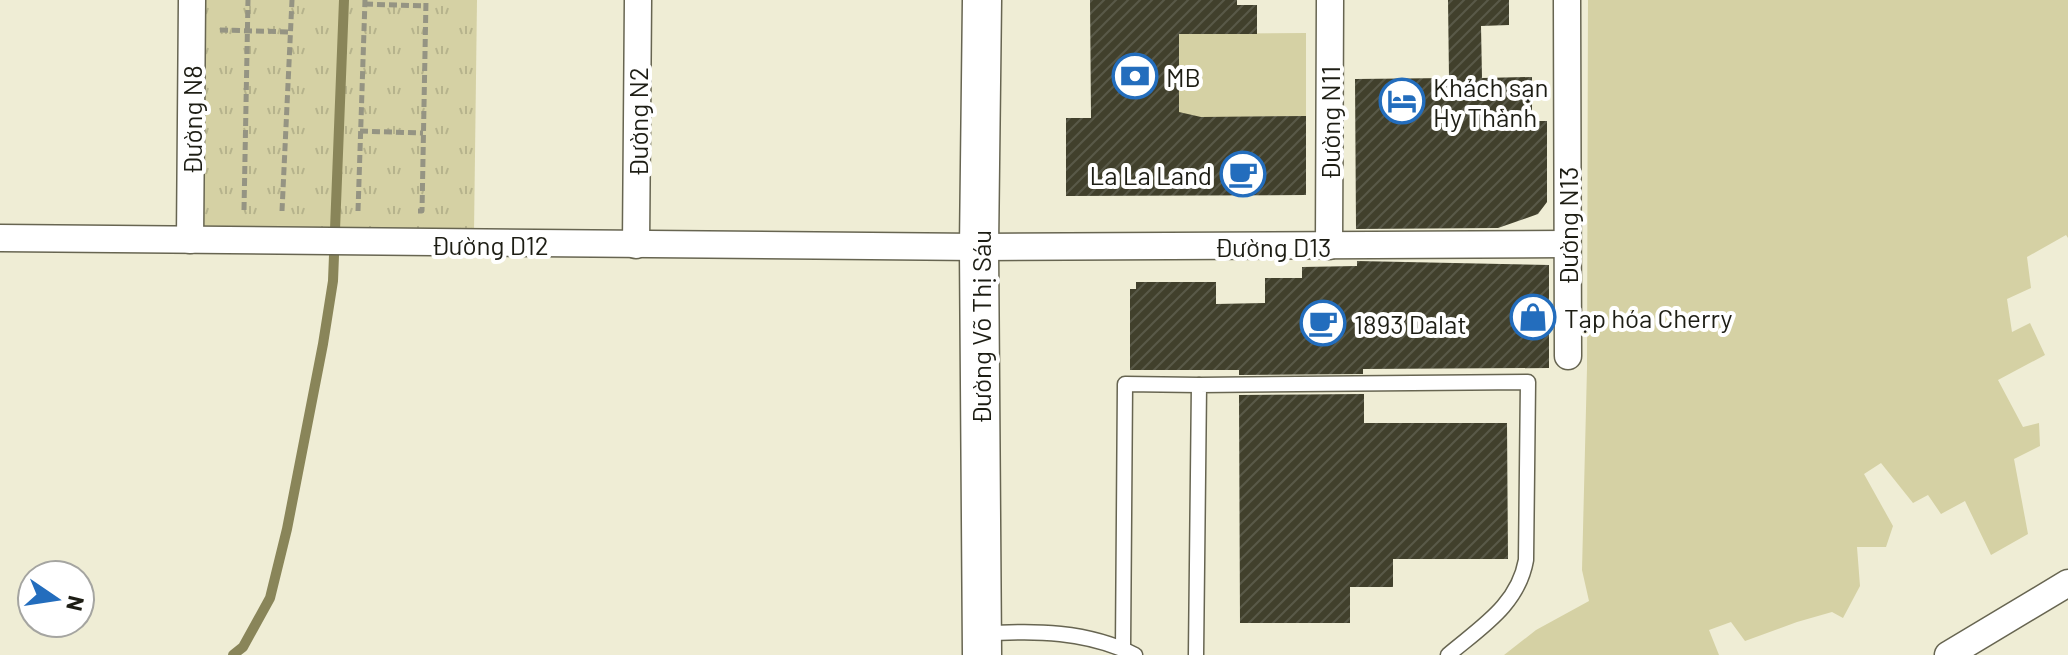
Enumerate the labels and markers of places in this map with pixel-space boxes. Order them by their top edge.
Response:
bank icon: MB [1111,52,1159,100]
place label: MB [1166,61,1201,92]
place label: Khách sạn Hy Thành [1433,71,1549,132]
hotel icon: Khách sạn Hy Thành [1378,77,1426,125]
cafe icon: La La Land [1219,150,1267,198]
place label: La La Land [1089,159,1212,190]
shop icon: Tạp hóa Cherry [1509,293,1557,341]
cafe icon: 1893 Dalat [1299,299,1347,347]
place label: Tạp hóa Cherry [1564,302,1733,333]
place label: 1893 Dalat [1354,308,1467,339]

